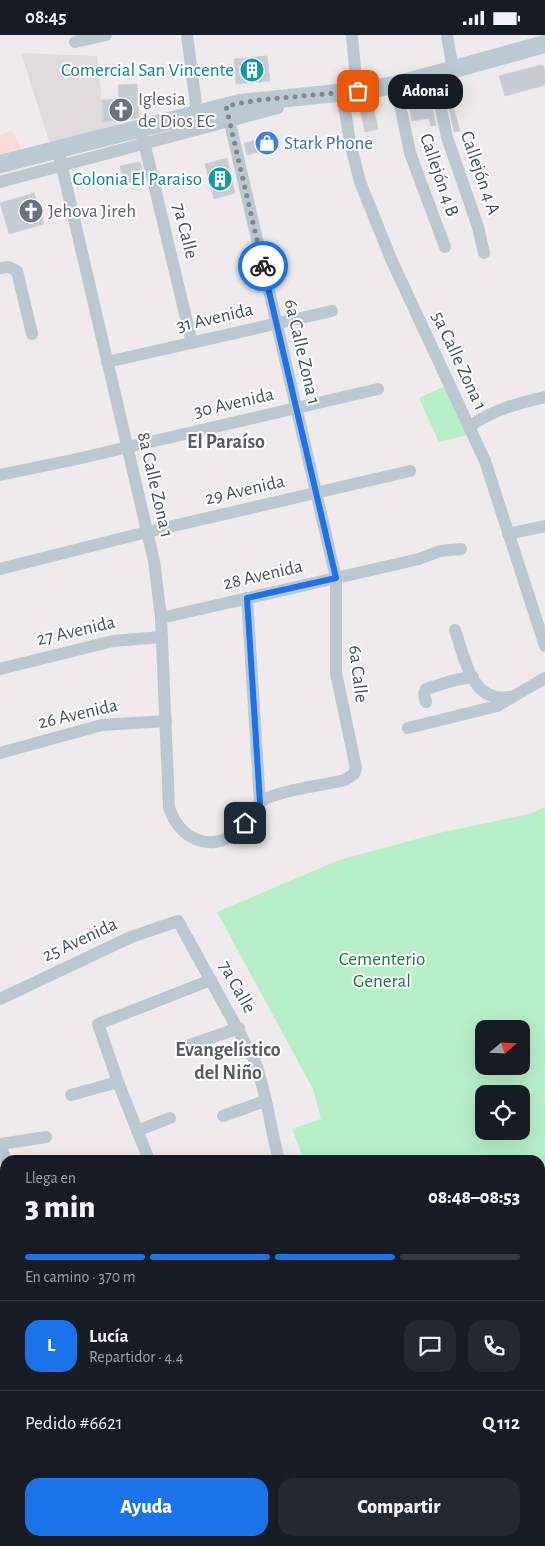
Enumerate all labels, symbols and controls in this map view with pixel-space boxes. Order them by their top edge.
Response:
text: 08:45 [25,8,66,27]
building icon: Comercial San Vincente [239,57,265,83]
place label: Comercial San Vincente [61,61,234,80]
pin [337,70,379,112]
callout: Adonai [388,73,463,109]
icon: bag [344,77,372,105]
text: Adonai [402,83,449,99]
place label: Iglesia de Dios EC [138,90,215,131]
church icon: Iglesia de Dios EC [108,97,134,123]
street label: Callejón 4 A [457,129,503,217]
shop icon: Stark Phone [254,130,280,156]
street label: Callejón 4 B [416,131,462,219]
place label: Stark Phone [284,134,373,153]
building icon: Colonia El Paraiso [207,166,233,192]
place label: Colonia El Paraiso [72,170,202,189]
church icon: Jehova Jireh [18,198,44,224]
street label: 7a Calle [169,201,201,261]
place label: Jehova Jireh [48,202,136,221]
courier [238,241,288,291]
icon: bike [249,252,277,280]
street label: 6a Calle Zona 1 [281,297,323,407]
street label: 31 Avenida [175,300,255,336]
street label: 5a Calle Zona 1 [428,309,490,413]
street label: 30 Avenida [192,385,276,421]
street label: 8a Calle Zona 1 [134,430,176,540]
district label: El Paraíso [187,432,265,452]
street label: 29 Avenida [203,472,287,508]
street label: 28 Avenida [221,557,305,593]
street label: 27 Avenida [35,613,117,649]
street label: 6a Calle [345,644,371,704]
street label: 26 Avenida [36,696,120,732]
pin [224,802,266,844]
icon: home [231,809,259,837]
street label: 25 Avenida [40,914,120,965]
park label: Cementerio General [339,950,425,991]
street label: 7a Calle [215,958,259,1016]
north arrow [475,1020,530,1075]
map controls [475,1020,530,1140]
district label: Evangelístico del Niño [175,1040,281,1083]
button: locate [475,1085,530,1140]
text: Llega en [25,1170,76,1186]
text: 08:48–08:53 [428,1188,520,1207]
text: 3 min [25,1191,95,1223]
text: En camino · 370 m [25,1269,136,1285]
button: chat [404,1320,456,1372]
button: phone [468,1320,520,1372]
text: Lucía [89,1327,129,1346]
text: L [47,1336,55,1355]
text: Repartidor · 4.4 [89,1349,183,1365]
text: Pedido #6621 [25,1414,122,1433]
text: Q 112 [482,1414,520,1433]
button: Ayuda [25,1478,268,1536]
button: Compartir [278,1478,520,1536]

